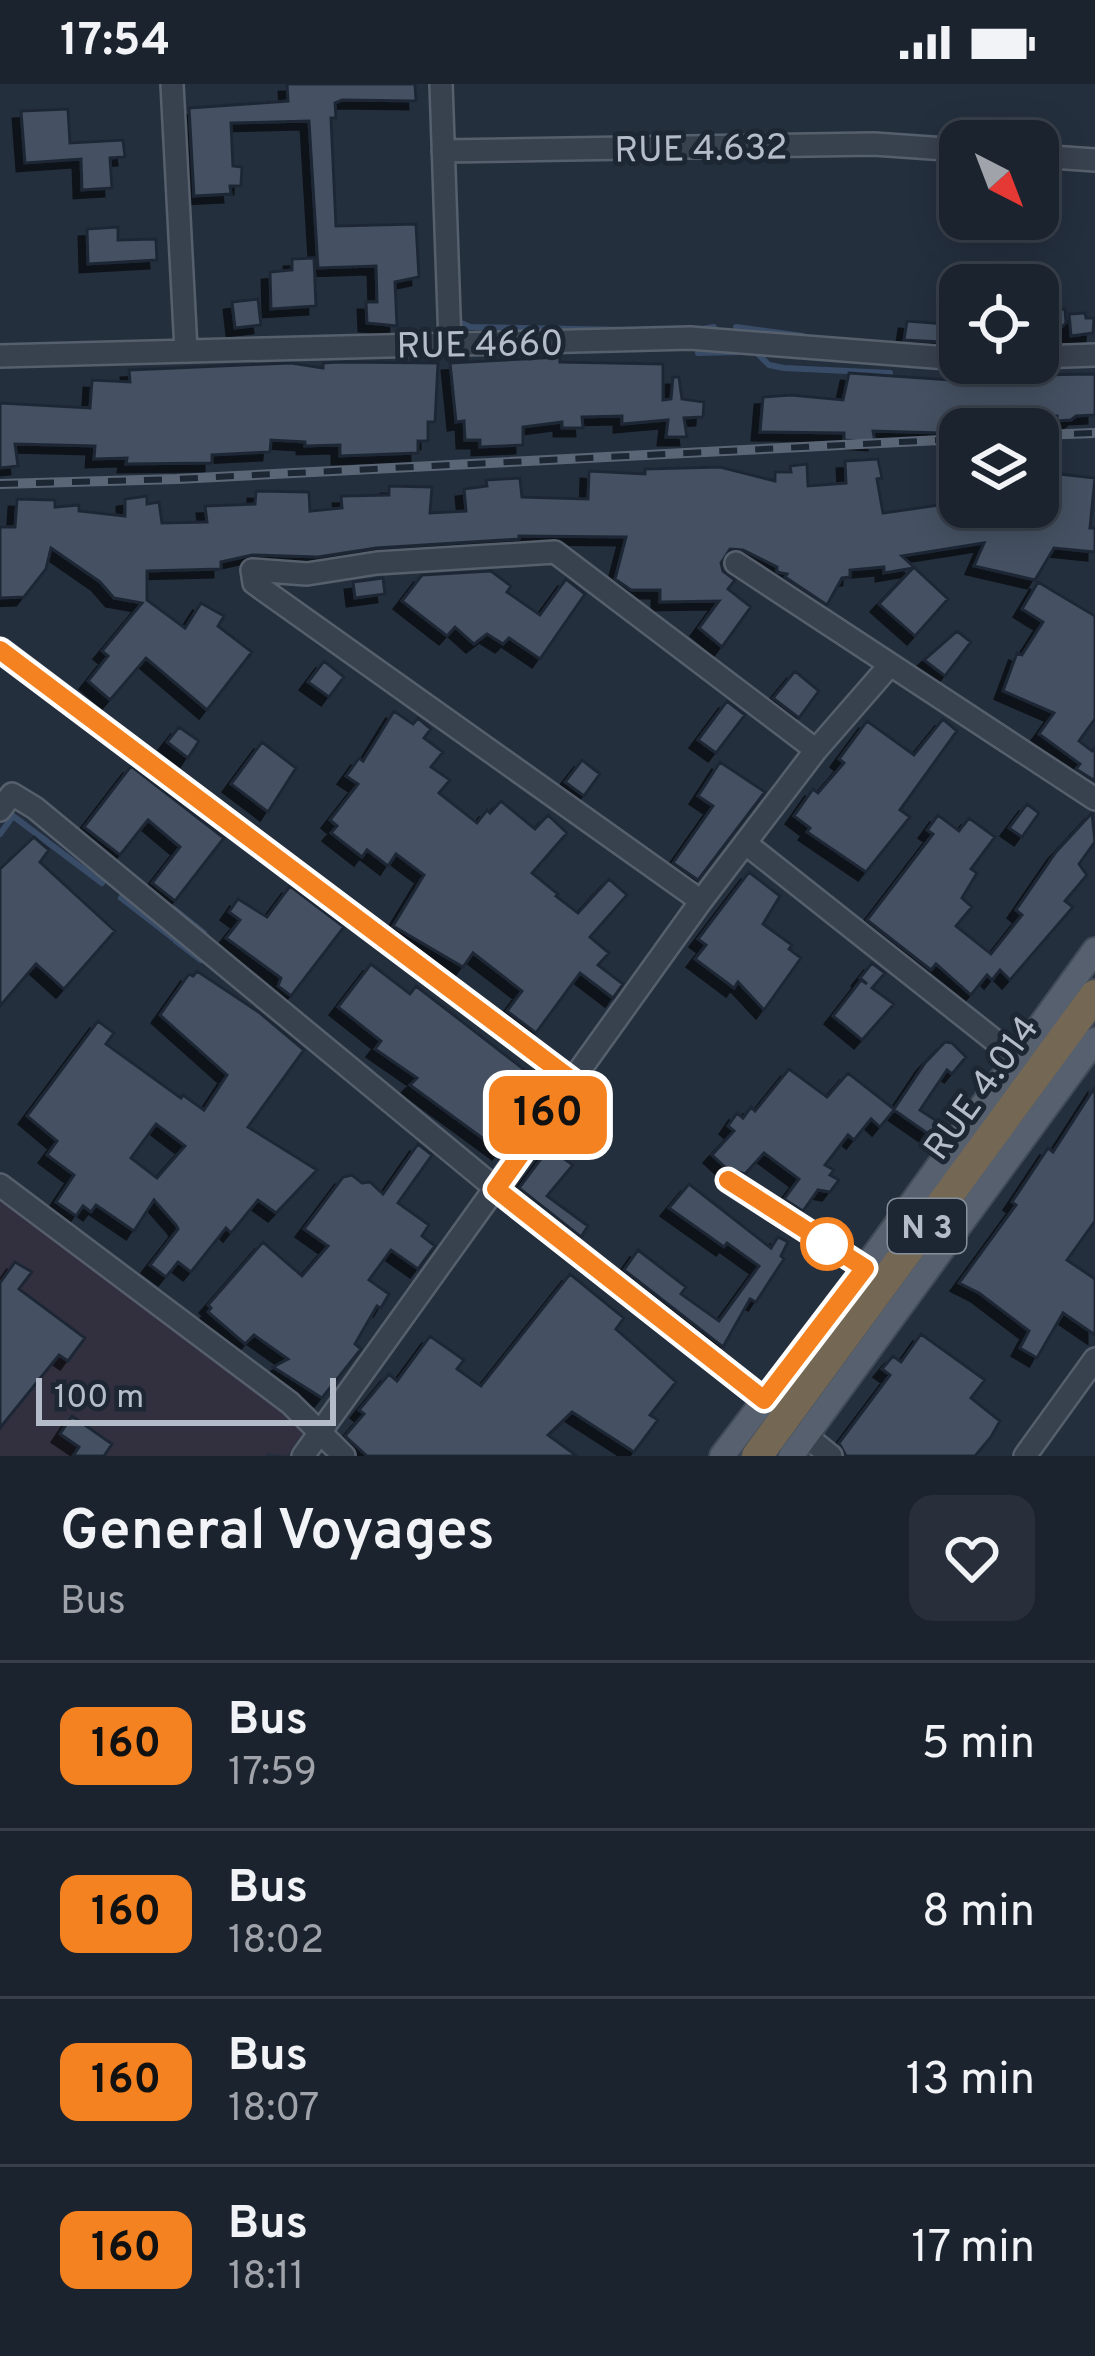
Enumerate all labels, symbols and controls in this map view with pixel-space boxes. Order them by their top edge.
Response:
text: 17:54 [60,14,170,71]
north arrow [939,120,1059,240]
map controls [939,120,1059,528]
street label: RUE 4.632 [614,126,788,176]
button: locate [939,264,1059,384]
street label: RUE 4660 [396,323,564,371]
button: layers [939,408,1059,528]
street label: RUE 4.014 [916,1008,1051,1170]
line badge: 160 [479,1076,617,1154]
text: 160 [513,1088,583,1141]
road number: N 3 [888,1199,966,1253]
unlabelled marker [802,1219,852,1269]
scale bar [36,1372,336,1425]
text: 100 m [54,1378,144,1420]
button: heart [909,1495,1035,1621]
text: General Voyages [60,1498,495,1570]
text: Bus [60,1579,126,1628]
text: Bus [228,1693,308,1750]
text: 5 min [922,1717,1035,1774]
text: 160 [91,1719,161,1772]
text: 17:59 [228,1750,317,1799]
text: Bus [228,1861,308,1918]
text: 8 min [922,1885,1035,1942]
text: 160 [91,1887,161,1940]
text: 18:02 [228,1918,324,1967]
text: Bus [228,2029,308,2086]
text: 13 min [906,2053,1035,2110]
text: 160 [91,2055,161,2108]
text: 18:07 [228,2086,319,2135]
text: Bus [228,2197,308,2254]
text: 17 min [911,2221,1035,2278]
text: 160 [91,2223,161,2276]
text: 18:11 [228,2254,304,2303]

